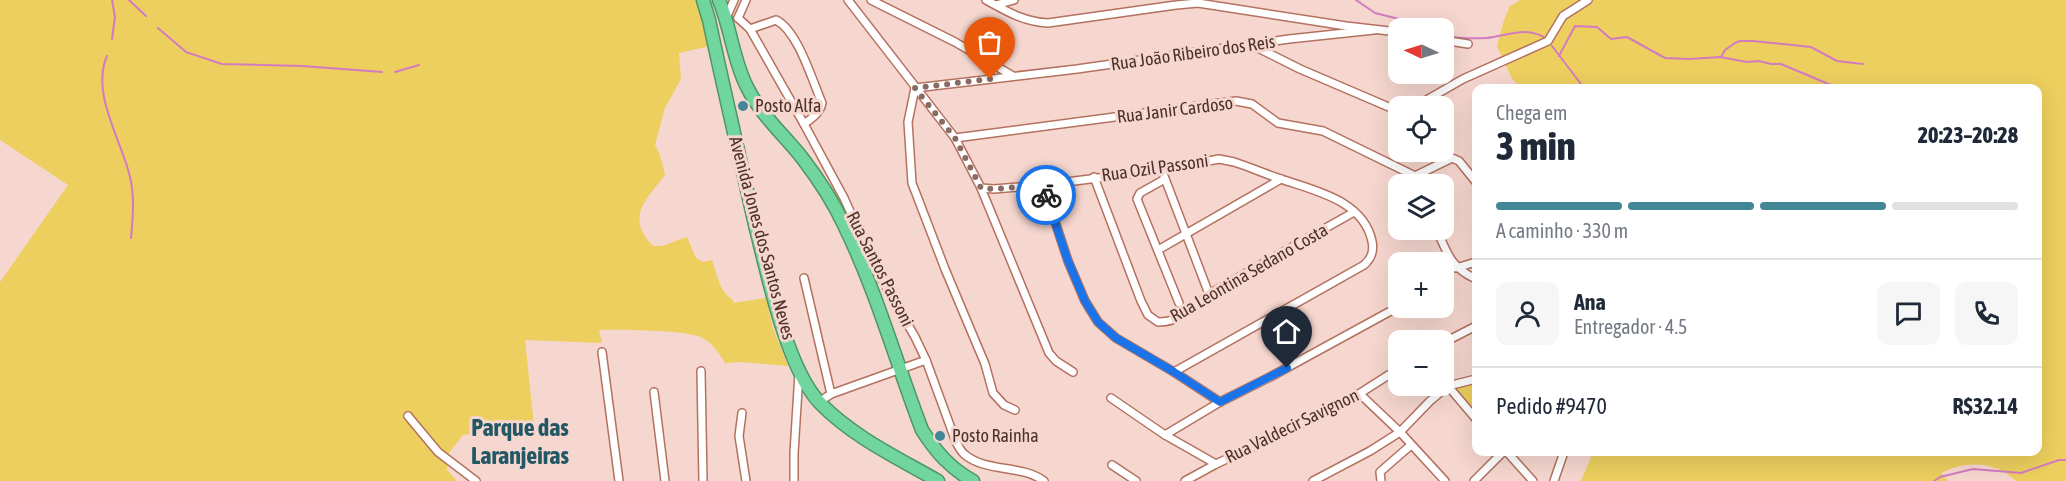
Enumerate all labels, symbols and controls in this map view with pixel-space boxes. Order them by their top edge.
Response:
pin [964,17,1015,79]
north arrow [1388,18,1454,84]
map controls [1388,18,1454,396]
icon: bag [973,26,1006,59]
street label: Rua João Ribeiro dos Reis [1109,31,1276,74]
street label: Rua Janir Cardoso [1116,92,1234,127]
place label: Posto Alfa [755,95,821,116]
button: locate [1388,96,1454,162]
marker: Posto Alfa [736,99,750,113]
text: Chega em [1496,101,1568,124]
text: 20:23–20:28 [1918,122,2018,148]
text: 3 min [1496,124,1576,168]
street label: Avenida Jones dos Santos Neves [725,134,800,342]
street label: Rua Ozil Passoni [1100,150,1210,185]
courier [1016,165,1076,225]
button: layers [1388,174,1454,240]
icon: bike [1030,179,1063,212]
street label: Rua Santos Passoni [842,208,918,330]
street label: Rua Leontina Sedano Costa [1166,219,1331,326]
text: A caminho · 330 m [1496,219,1628,242]
button: + [1388,252,1454,318]
button: person [1496,282,1559,345]
button: chat [1877,282,1940,345]
button: phone [1955,282,2018,345]
text: Ana [1574,289,1606,315]
pin [1261,306,1312,368]
icon: home [1270,315,1303,348]
text: Entregador · 4.5 [1574,315,1687,338]
button: − [1388,330,1454,396]
street label: Rua Valdecir Savignon [1222,384,1362,467]
text: Pedido #9470 [1496,393,1607,419]
text: R$32.14 [1952,393,2018,419]
district label: Parque das Laranjeiras [471,414,570,469]
place label: Posto Rainha [952,425,1039,446]
marker: Posto Rainha [933,429,947,443]

